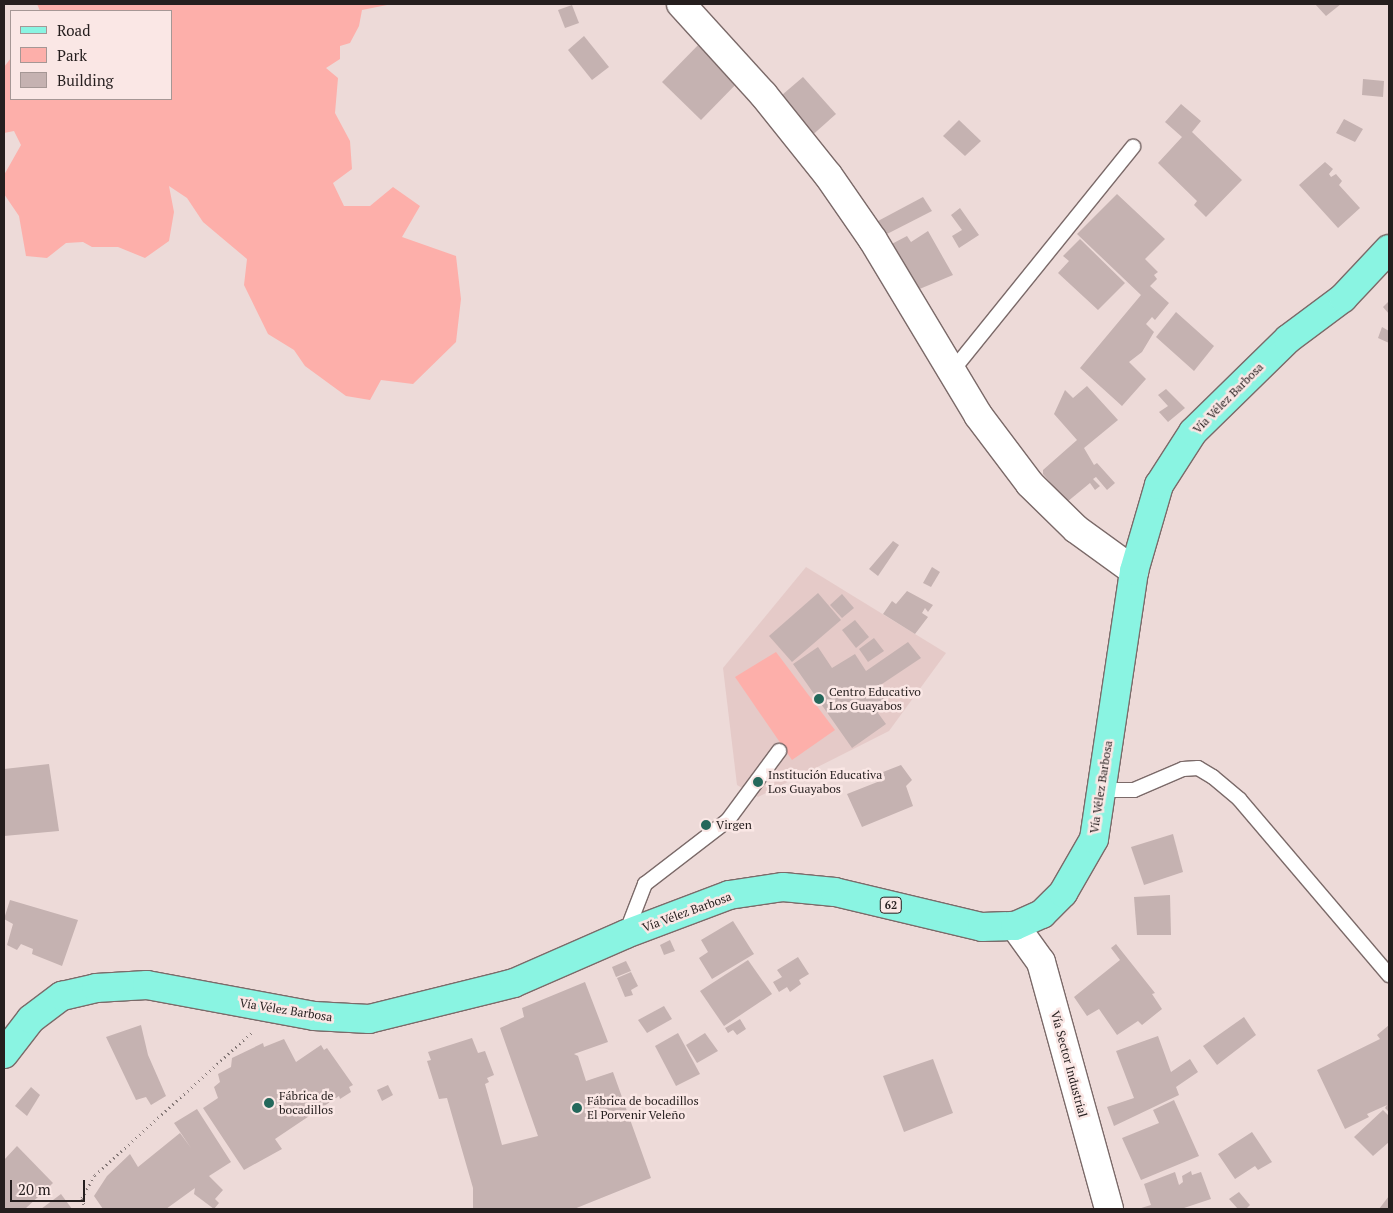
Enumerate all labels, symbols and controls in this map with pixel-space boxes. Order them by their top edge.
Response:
legend [10,10,172,100]
text: Road [57,20,90,40]
text: Park [57,45,87,65]
text: Building [57,70,114,90]
street label: Vía Vélez Barbosa [1190,360,1266,436]
place label: Centro Educativo Los Guayabos [829,685,921,713]
marker: Centro Educativo Los Guayabos [813,693,825,705]
street label: Vía Vélez Barbosa [1087,739,1115,835]
place label: Institución Educativa Los Guayabos [768,768,882,796]
marker: Institución Educativa Los Guayabos [752,776,764,788]
place label: Virgen [716,818,752,832]
marker: Virgen [700,819,712,831]
street label: Vía Vélez Barbosa [640,889,734,935]
road number: 62 [880,896,902,914]
street label: Vía Vélez Barbosa [238,996,334,1024]
street label: Vía Sector Industrial [1048,1009,1090,1119]
place label: Fábrica de bocadillos [279,1089,334,1117]
place label: Fábrica de bocadillos El Porvenir Veleño [587,1094,699,1122]
marker: Fábrica de bocadillos [263,1097,275,1109]
marker: Fábrica de bocadillos El Porvenir Veleño [571,1102,583,1114]
scale bar [12,1170,88,1202]
text: 20 m [18,1179,51,1199]

